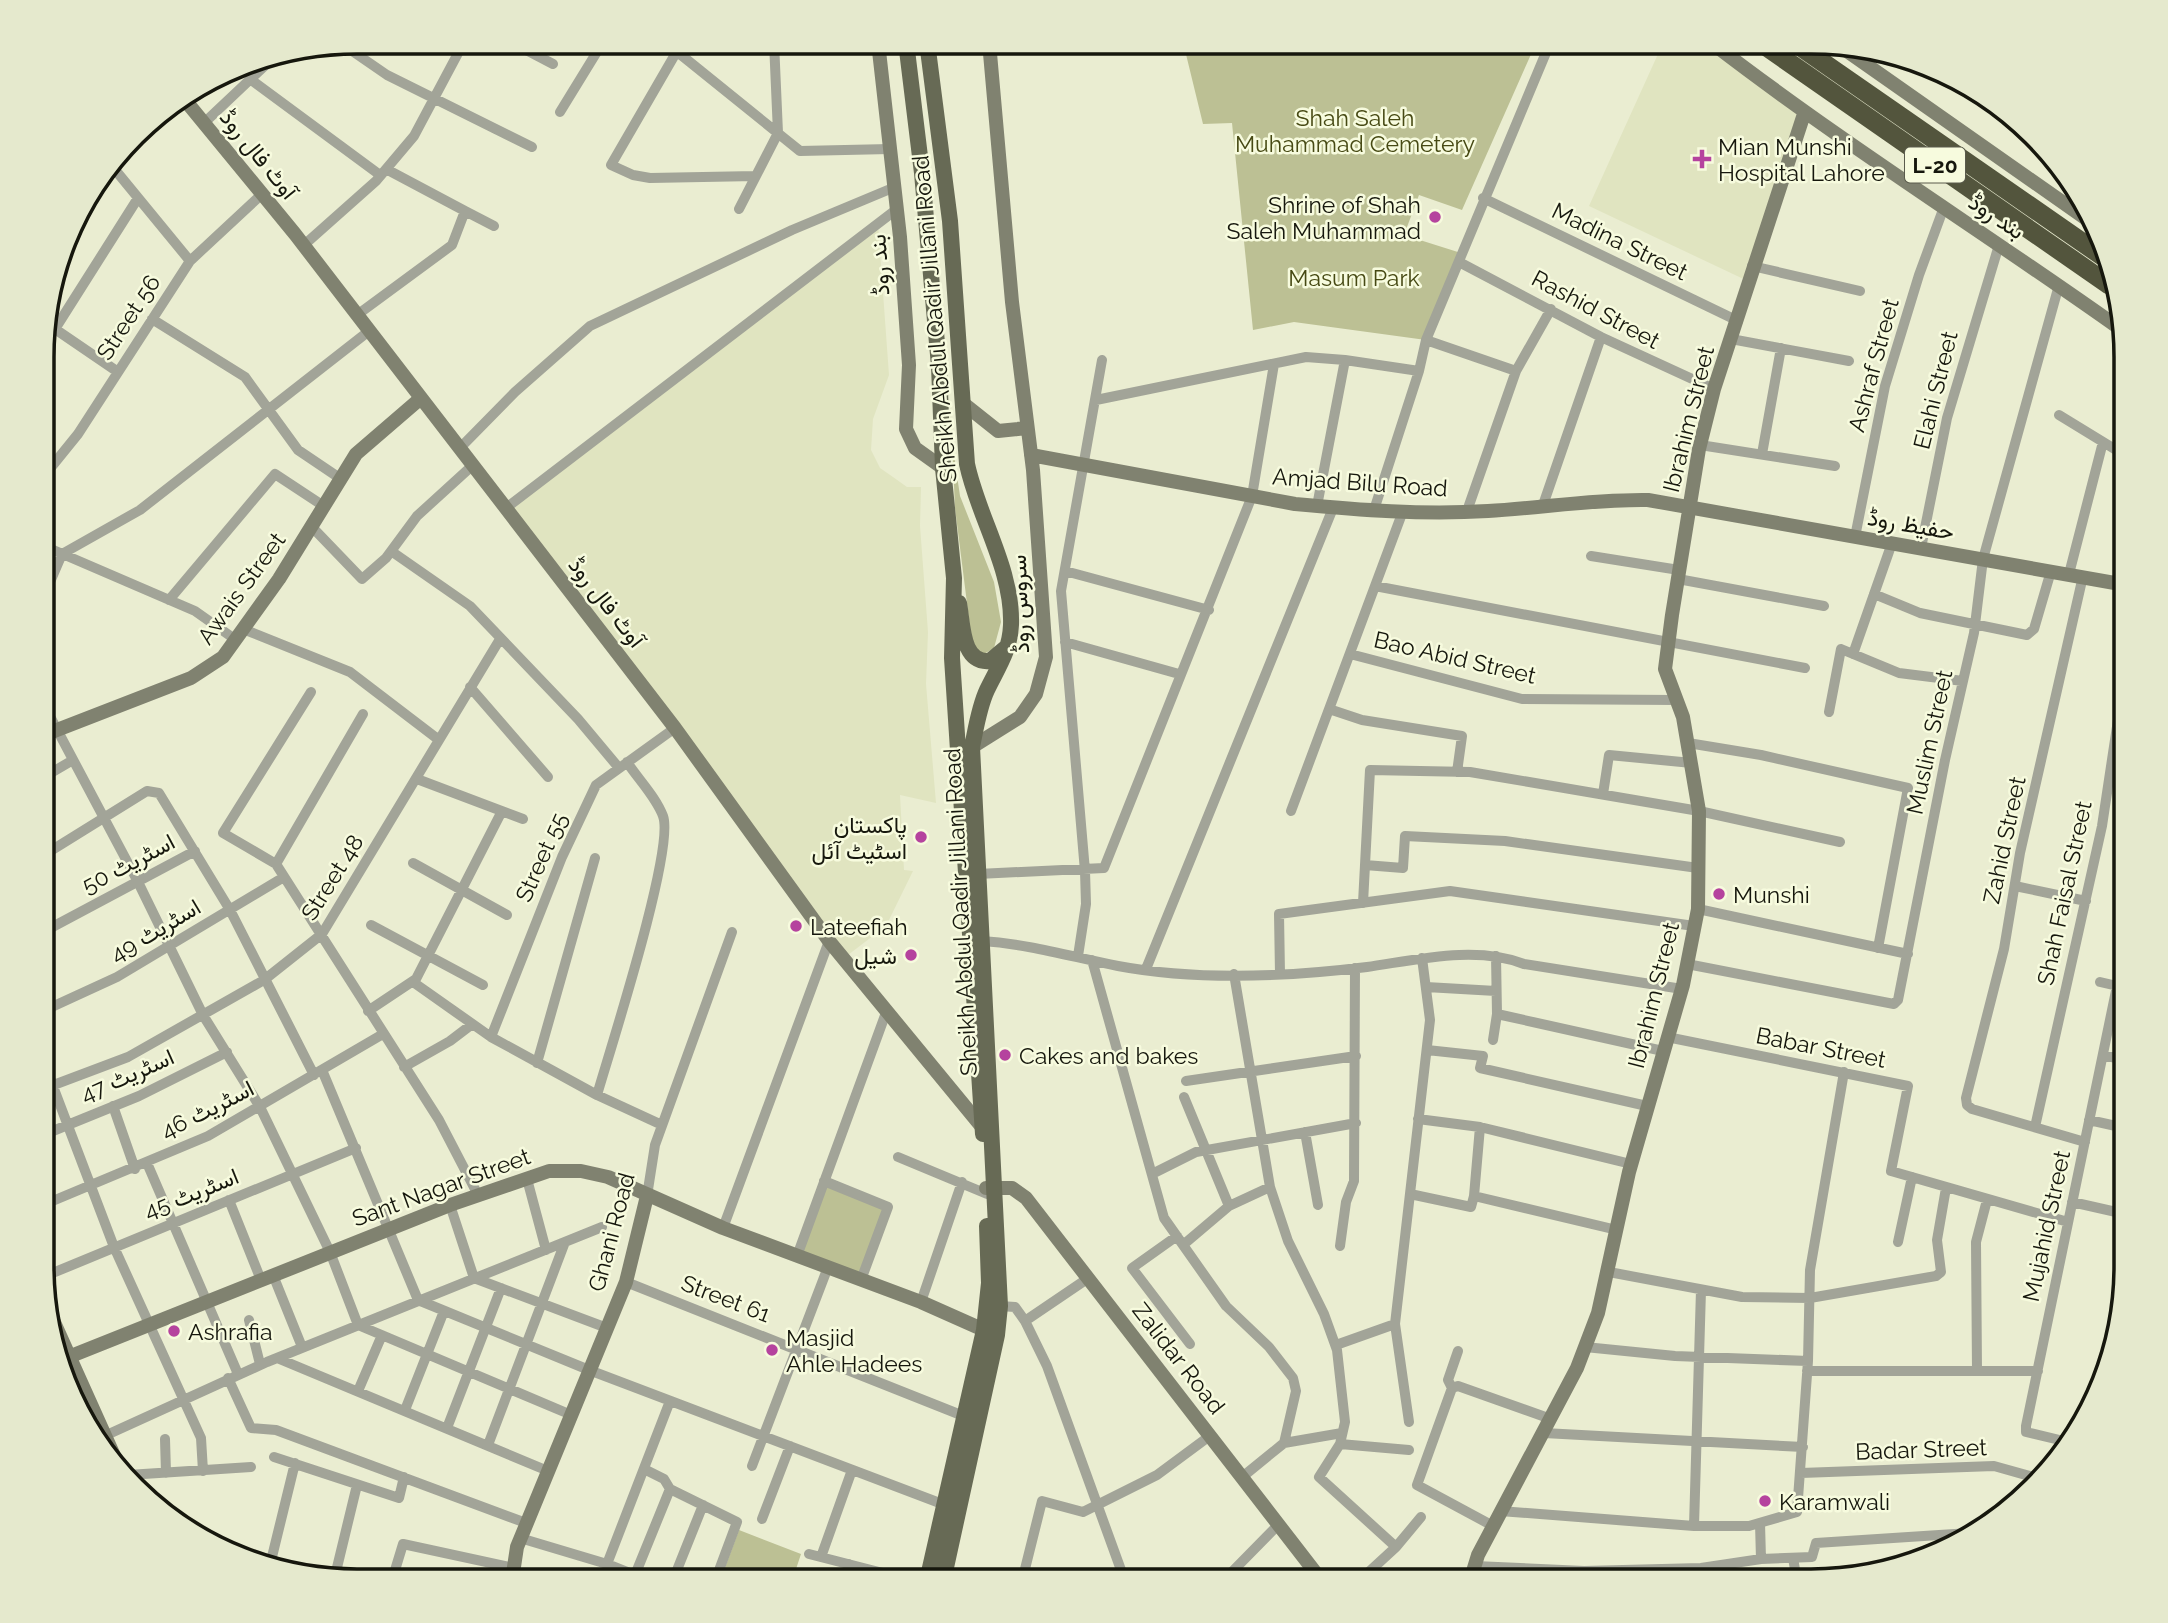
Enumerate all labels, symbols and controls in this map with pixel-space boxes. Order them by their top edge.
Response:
street label: آوٹ فال روڈ [213,104,304,207]
park label: Shah Saleh Muhammad Cemetery [1235,104,1475,157]
place label: Mian Munshi Hospital Lahore [1718,133,1885,186]
road number: L-20 [1905,148,1965,182]
marker: Mian Munshi Hospital Lahore [1692,149,1712,169]
street label: Sheikh Abdul Qadir Jillani Road [906,154,962,484]
street label: بند روڈ [1963,188,2030,246]
place label: Shrine of Shah Saleh Muhammad [1227,191,1421,244]
street label: Madina Street [1548,197,1692,286]
marker: Shrine of Shah Saleh Muhammad [1427,209,1443,225]
street label: بند روڈ [863,233,897,297]
park label: Masum Park [1288,264,1420,291]
street label: Rashid Street [1527,264,1665,354]
street label: Street 56 [91,269,165,365]
street label: Ashraf Street [1842,295,1904,435]
street label: Elahi Street [1907,328,1963,452]
street label: Ibrahim Street [1657,343,1719,495]
street label: Amjad Bilu Road [1271,462,1449,502]
street label: حفیظ روڈ [1865,503,1956,547]
street label: Awais Street [191,527,291,649]
street label: آوٹ فال روڈ [562,551,652,655]
street label: سروس روڈ [1004,554,1036,654]
street label: Bao Abid Street [1371,625,1539,689]
street label: Muslim Street [1901,667,1958,817]
street label: Sheikh Abdul Qadir Jillani Road [938,747,982,1077]
street label: Zahid Street [1977,774,2031,906]
street label: Shah Faisal Street [2031,798,2097,988]
street label: Street 55 [509,808,573,906]
place label: پاکستان اسٹیٹ آئل [811,811,907,865]
street label: اسٹریٹ 50 [77,827,180,900]
street label: Street 48 [295,829,369,925]
marker: پاکستان اسٹیٹ آئل [913,829,929,845]
place label: Munshi [1733,881,1810,908]
marker: Munshi [1711,886,1727,902]
street label: اسٹریٹ 49 [105,893,206,969]
place label: Lateefiah [810,913,908,940]
marker: Lateefiah [788,918,804,934]
street label: Ibrahim Street [1622,919,1684,1071]
place label: شیل [854,942,897,970]
marker: شیل [903,947,919,963]
street label: Babar Street [1754,1021,1889,1073]
street label: اسٹریٹ 47 [76,1042,179,1109]
place label: Cakes and bakes [1019,1042,1198,1069]
marker: Cakes and bakes [997,1047,1013,1063]
street label: اسٹریٹ 46 [156,1074,259,1146]
street label: Sant Nagar Street [348,1142,534,1232]
street label: Mujahid Street [2017,1148,2075,1304]
street label: اسٹریٹ 45 [140,1162,243,1226]
street label: Ghani Road [582,1170,640,1294]
street label: Street 61 [678,1269,775,1327]
street label: Zalidar Road [1127,1297,1231,1419]
place label: Ashrafia [188,1318,273,1345]
marker: Ashrafia [166,1323,182,1339]
place label: Masjid Ahle Hadees [786,1324,922,1377]
marker: Masjid Ahle Hadees [764,1342,780,1358]
street label: Badar Street [1855,1433,1988,1465]
place label: Karamwali [1779,1488,1890,1515]
marker: Karamwali [1757,1493,1773,1509]

